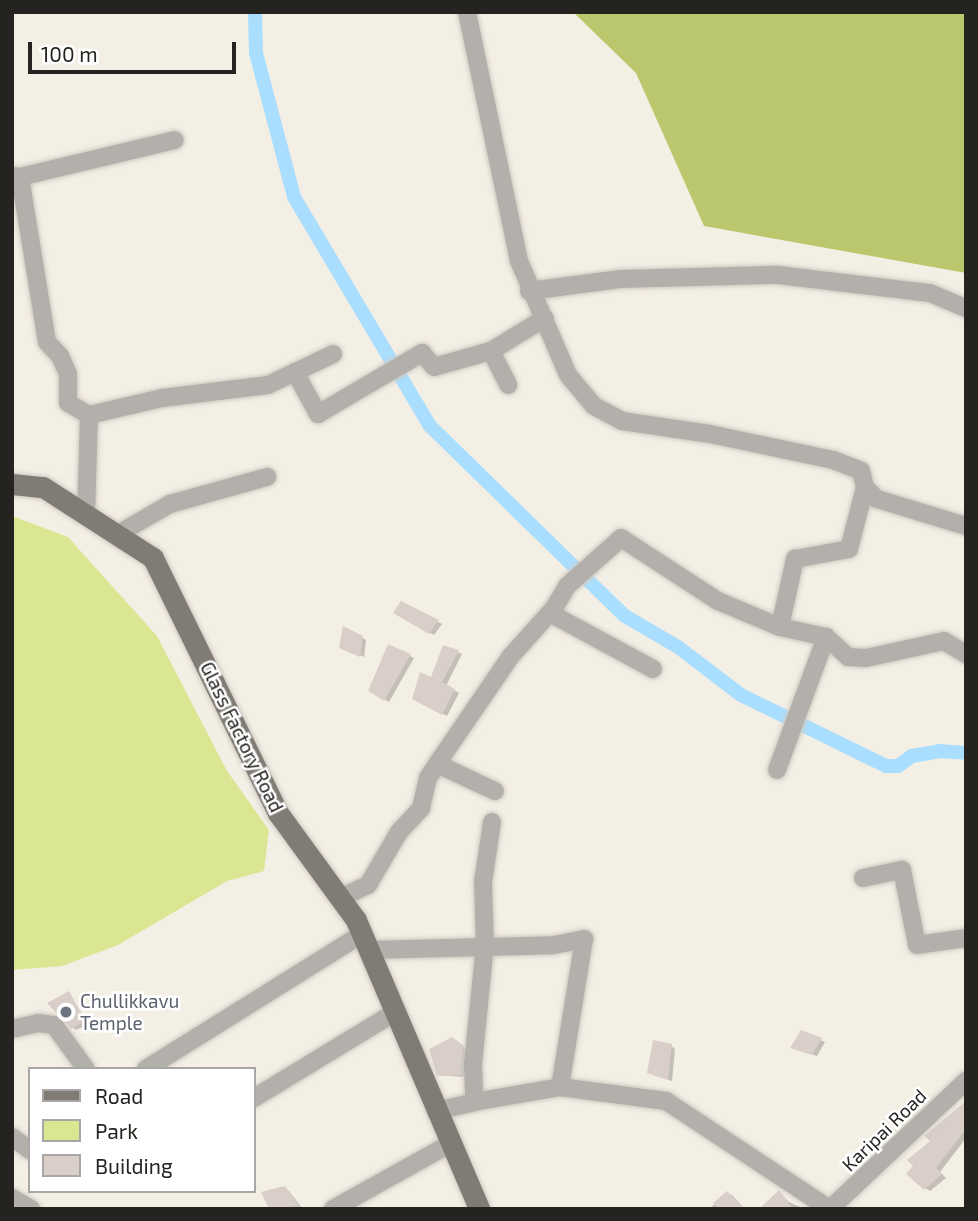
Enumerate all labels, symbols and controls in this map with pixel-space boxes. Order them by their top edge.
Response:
scale bar [32,28,240,72]
text: 100 m [41,41,98,66]
street label: Glass Factory Road [196,658,288,816]
place label: Chullikkavu Temple [80,990,179,1034]
marker: Chullikkavu Temple [58,1004,74,1020]
legend [28,1067,256,1193]
text: Road [95,1083,143,1108]
street label: Karipai Road [837,1084,931,1176]
text: Park [95,1118,138,1143]
text: Building [95,1153,173,1178]

